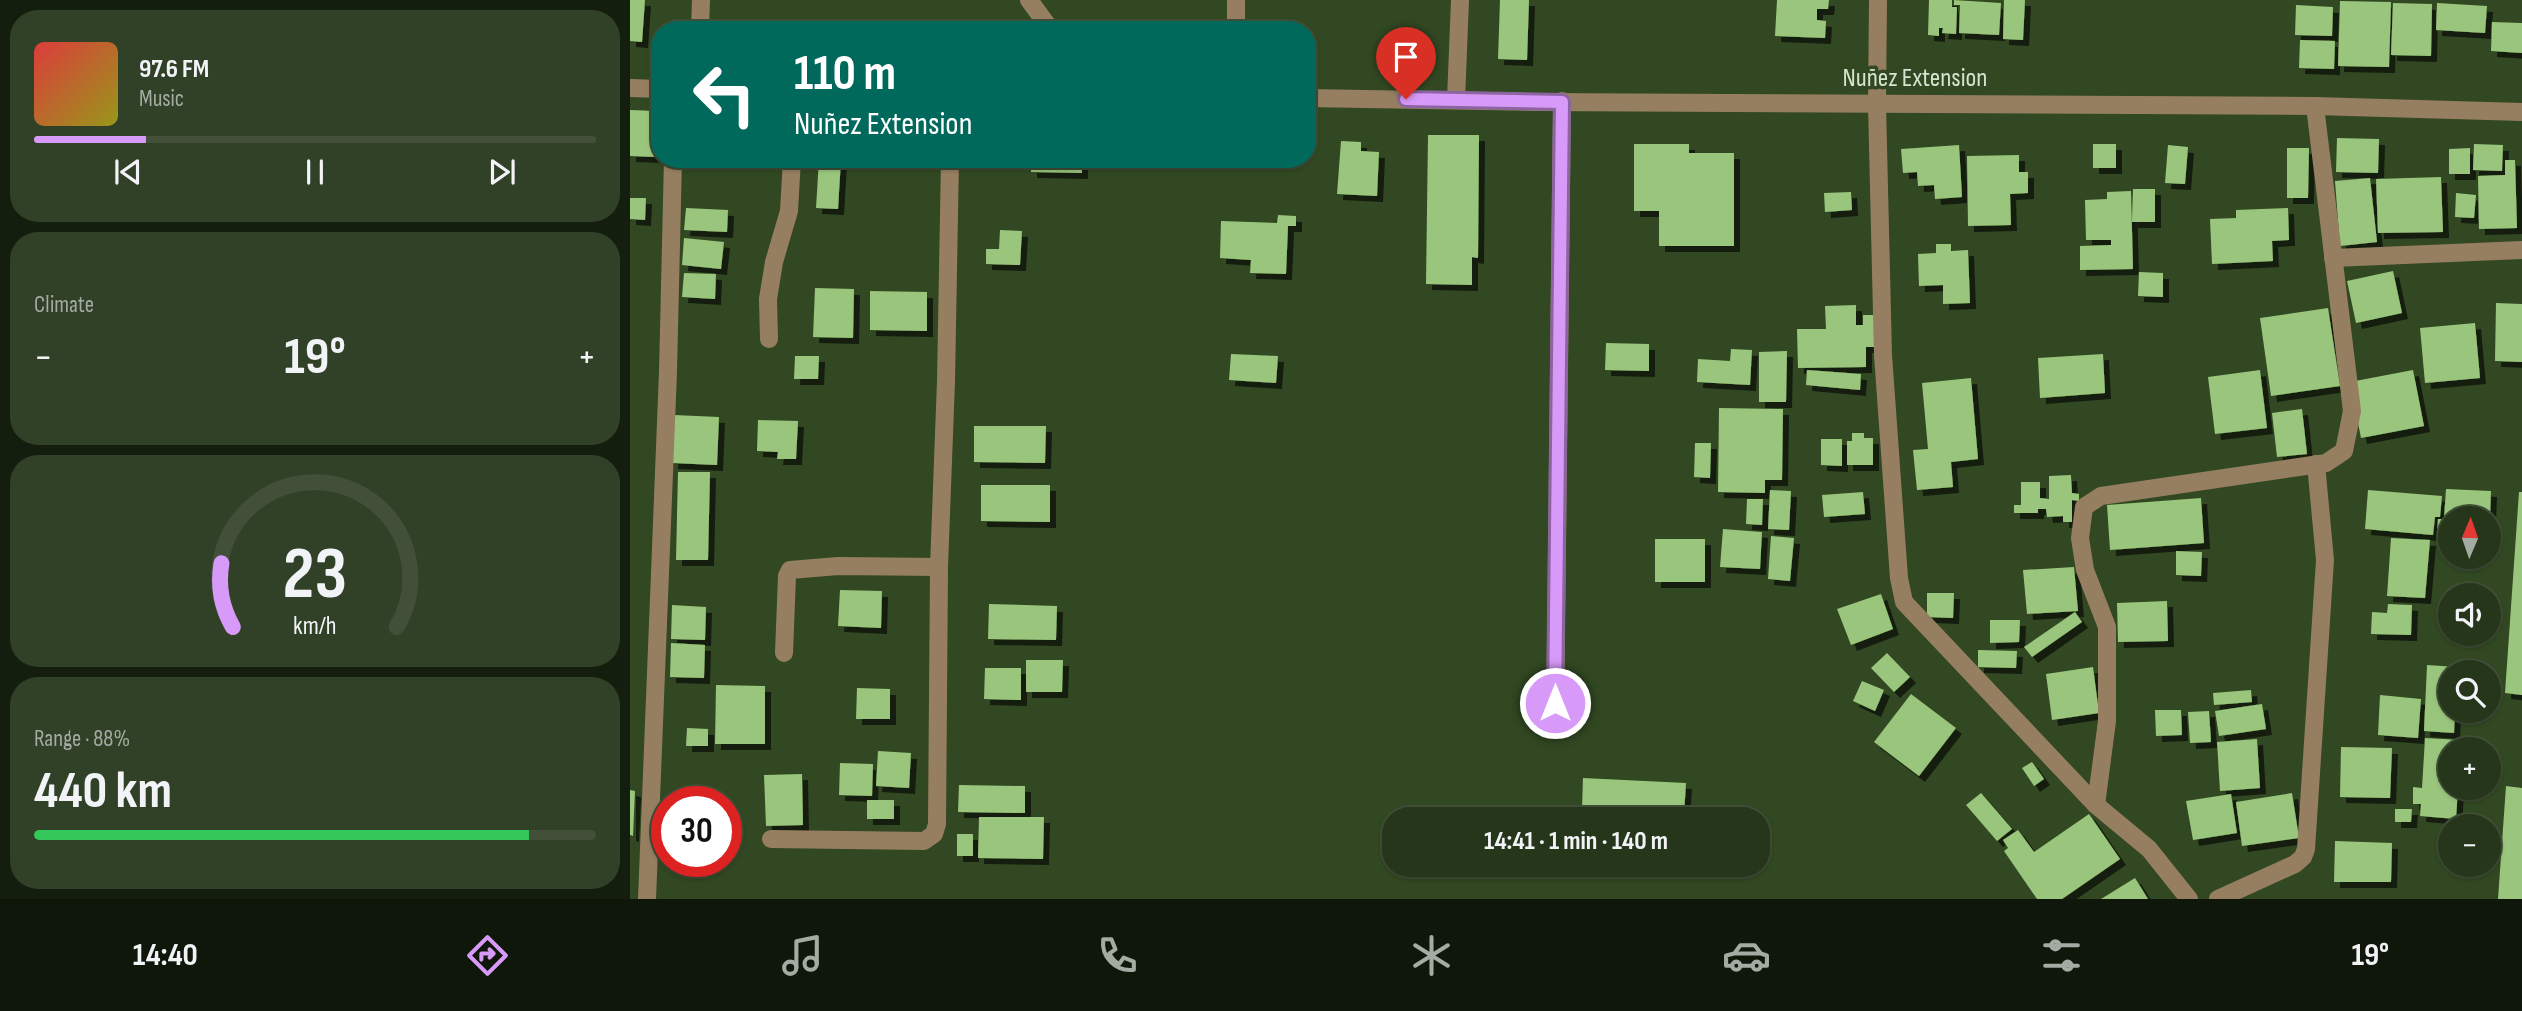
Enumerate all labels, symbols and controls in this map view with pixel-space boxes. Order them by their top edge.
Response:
pin [1376,27,1436,99]
icon: arrive [1387,38,1425,76]
text: 110 m [794,45,896,104]
icon: left [679,49,770,140]
text: 97.6 FM [139,54,209,85]
street label: Nuñez Extension [1843,63,1987,94]
text: Music [139,85,184,113]
text: Nuñez Extension [794,105,972,144]
icon: previous [109,153,147,191]
icon: pause [296,153,334,191]
icon: next [483,153,521,191]
text: Climate [34,291,94,319]
text: 19° [284,326,346,389]
text: − [34,335,53,380]
text: + [577,335,596,380]
north arrow [2438,506,2501,569]
map controls [2438,506,2501,877]
text: 23 [283,531,347,619]
button: sound [2438,583,2501,646]
text: km/h [293,610,337,641]
button: search [2438,660,2501,723]
position arrow [1518,666,1592,740]
text: Range · 88% [34,725,130,753]
button: + [2438,737,2501,800]
text: 440 km [34,760,172,823]
speed limit sign: 30 [651,786,742,877]
button: − [2438,814,2501,877]
text: 14:41 · 1 min · 140 m [1484,826,1668,857]
icon: directions [463,931,512,980]
icon: music [778,931,827,980]
icon: phone [1093,931,1142,980]
icon: climate [1407,931,1456,980]
icon: car [1722,931,1771,980]
icon: filters [2037,931,2086,980]
text: 14:40 [133,936,198,975]
text: 19° [2351,936,2389,975]

